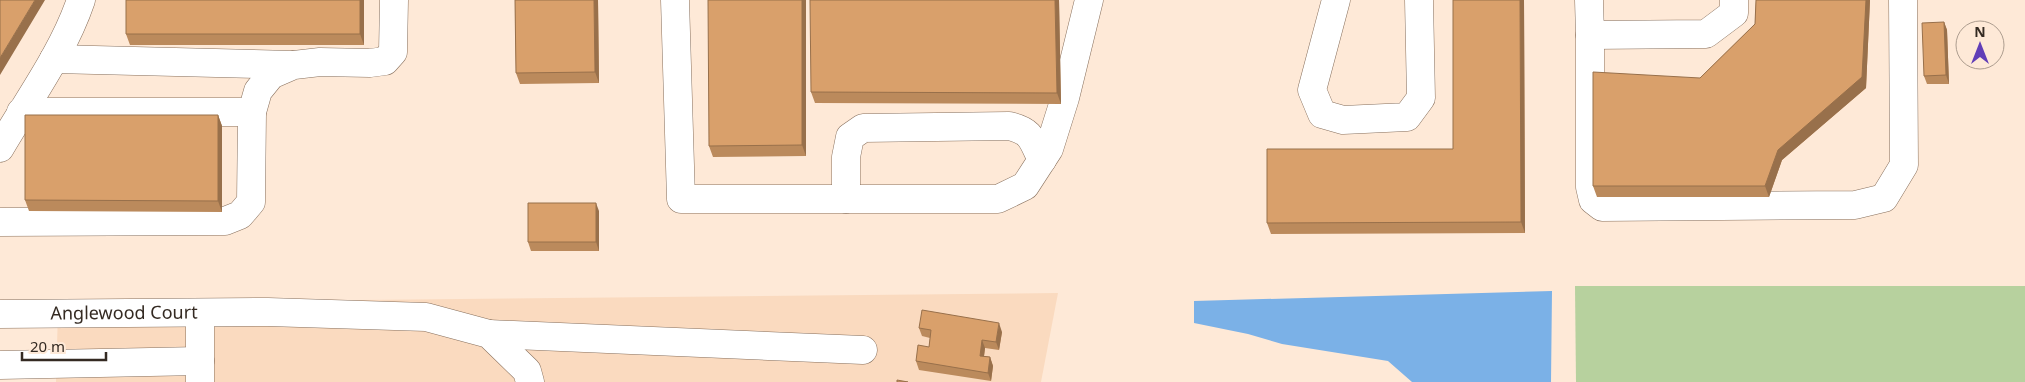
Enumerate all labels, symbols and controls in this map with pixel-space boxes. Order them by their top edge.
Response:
north arrow [1955,20,2005,70]
text: N [1974,22,1986,41]
street label: Anglewood Court [50,300,198,325]
scale bar [22,330,106,362]
text: 20 m [30,336,65,356]

